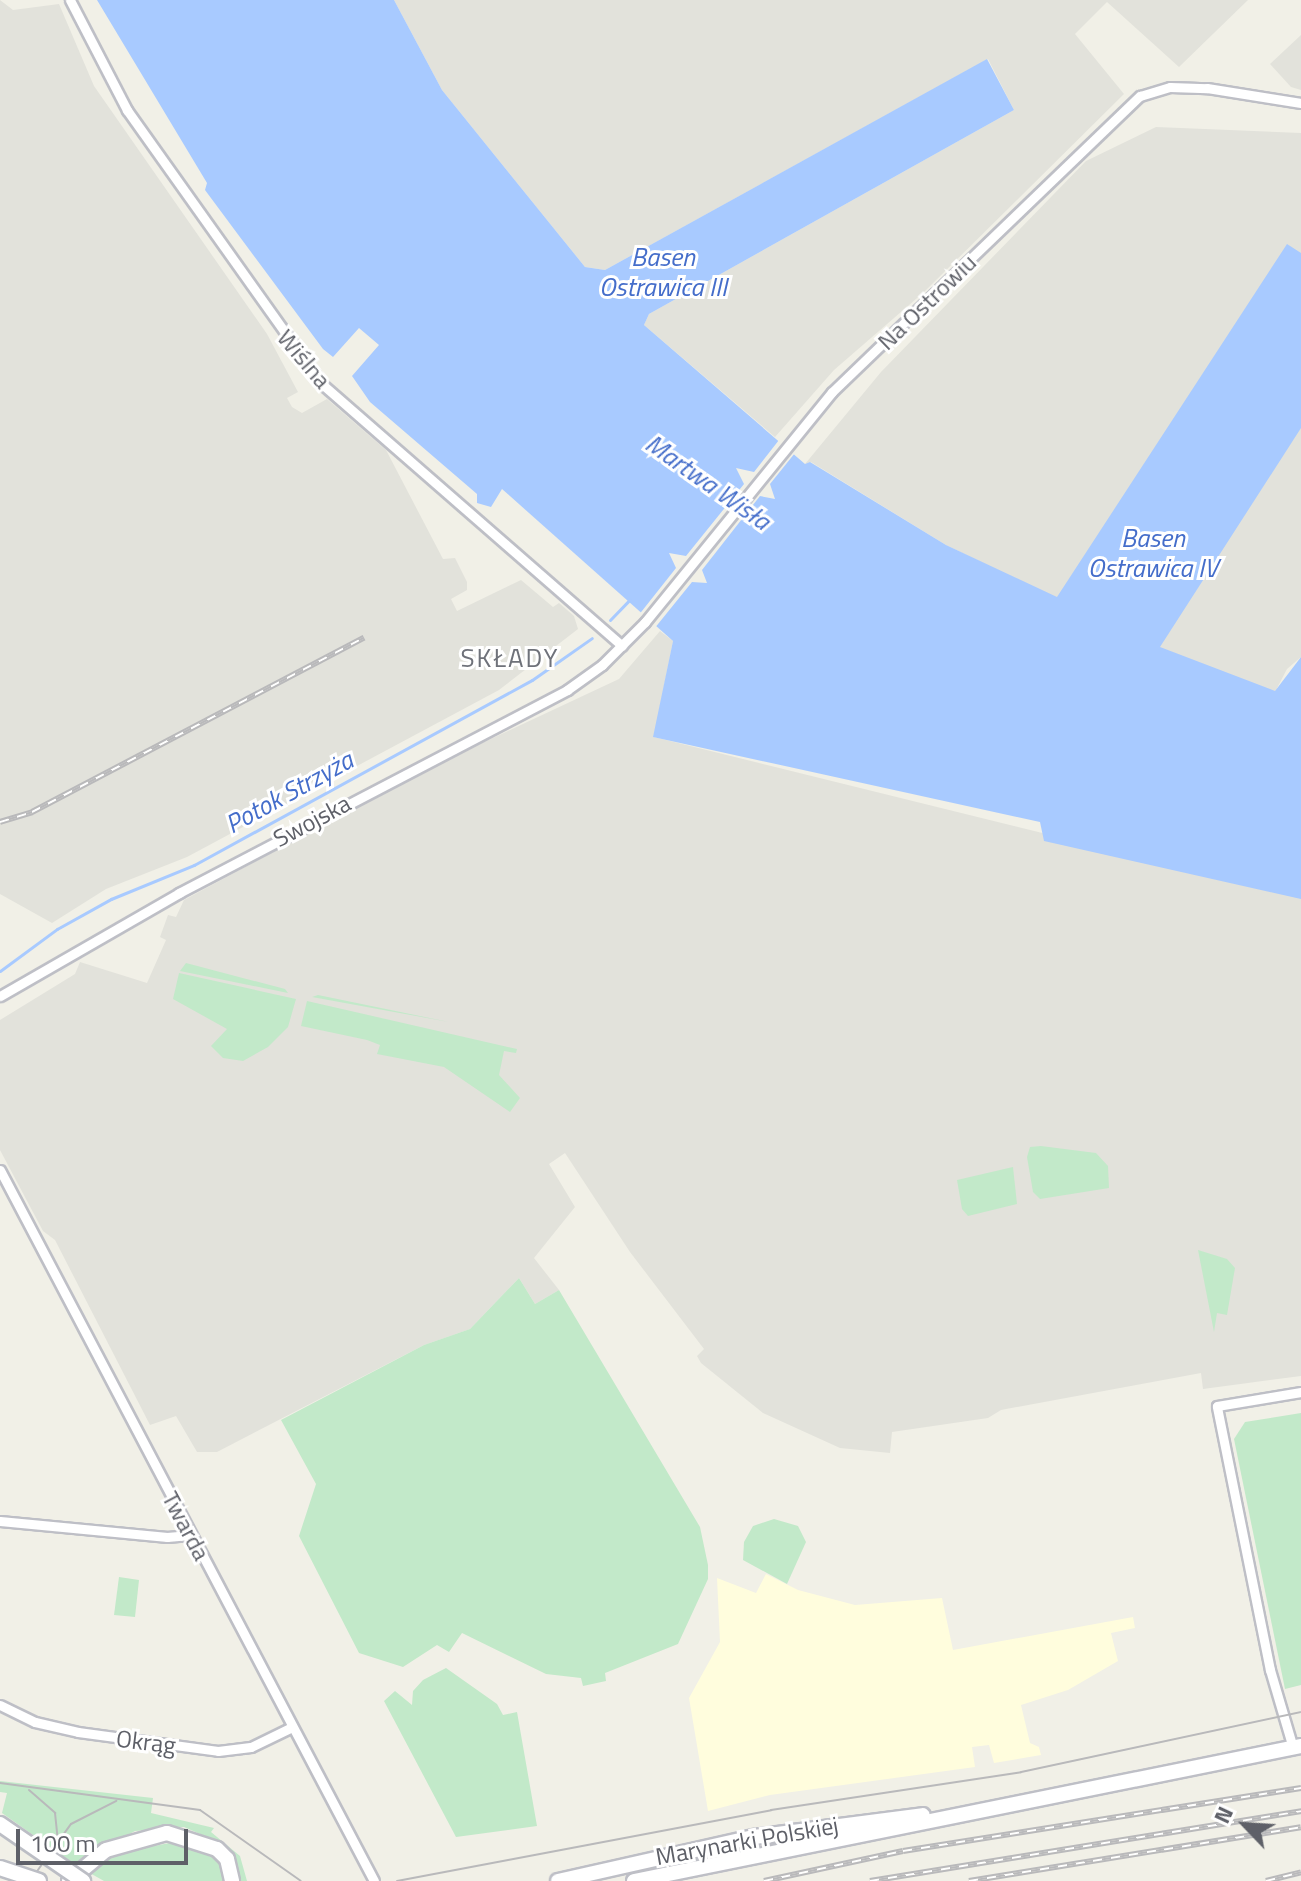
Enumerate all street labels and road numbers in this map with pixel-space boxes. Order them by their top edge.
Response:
street label: Na Ostrowiu [872,248,982,356]
street label: Wiślna [271,324,337,394]
street label: Swojska [268,789,356,853]
street label: Twarda [156,1487,216,1565]
street label: Okrąg [114,1724,178,1760]
street label: Marynarki Polskiej [653,1811,841,1871]

